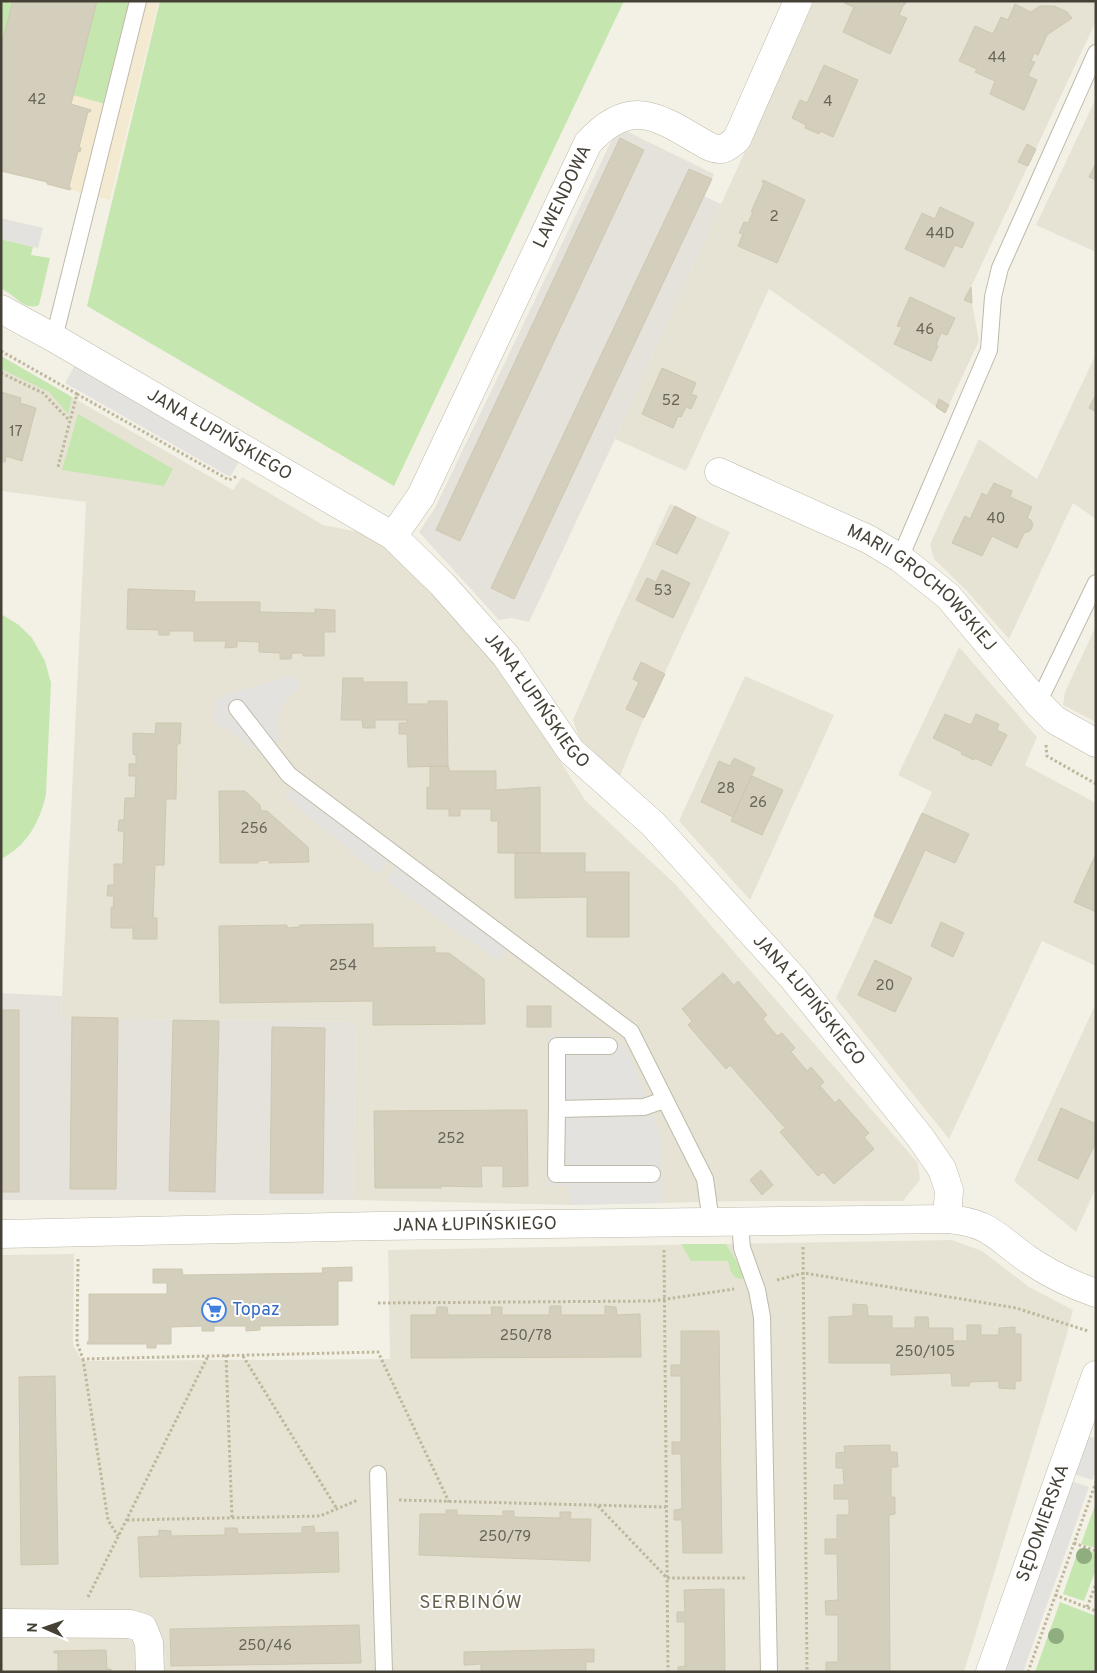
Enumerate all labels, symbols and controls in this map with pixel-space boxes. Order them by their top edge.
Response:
house number: 44 [988,49,1006,68]
house number: 42 [28,91,46,110]
house number: 4 [823,93,833,112]
street label: LAWENDOWA [528,141,597,252]
house number: 2 [769,208,779,227]
house number: 44D [926,225,954,244]
house number: 46 [916,321,934,340]
street label: JANA ŁUPIŃSKIEGO [143,383,296,486]
house number: 52 [662,392,680,411]
house number: 17 [9,423,23,442]
house number: 40 [987,510,1005,529]
street label: MARII GROCHOWSKIEJ [843,519,1001,656]
house number: 53 [654,582,672,601]
street label: JANA ŁUPIŃSKIEGO [479,627,594,774]
house number: 28 [717,780,735,799]
house number: 26 [749,794,767,813]
house number: 256 [240,820,268,839]
street label: JANA ŁUPIŃSKIEGO [747,930,870,1070]
house number: 254 [329,957,357,976]
house number: 20 [876,977,894,996]
house number: 252 [437,1130,465,1149]
street label: JANA ŁUPIŃSKIEGO [393,1211,557,1237]
supermarket icon: Topaz [201,1297,227,1323]
place label: Topaz [232,1299,280,1322]
house number: 250/78 [500,1327,552,1346]
house number: 250/105 [895,1343,955,1362]
street label: SĘDOMIERSKA [1012,1461,1075,1585]
house number: 250/79 [479,1528,531,1547]
district label: SERBINÓW [419,1590,523,1615]
north arrow [20,1603,70,1653]
text: N [25,1622,42,1633]
house number: 250/46 [238,1637,292,1656]

